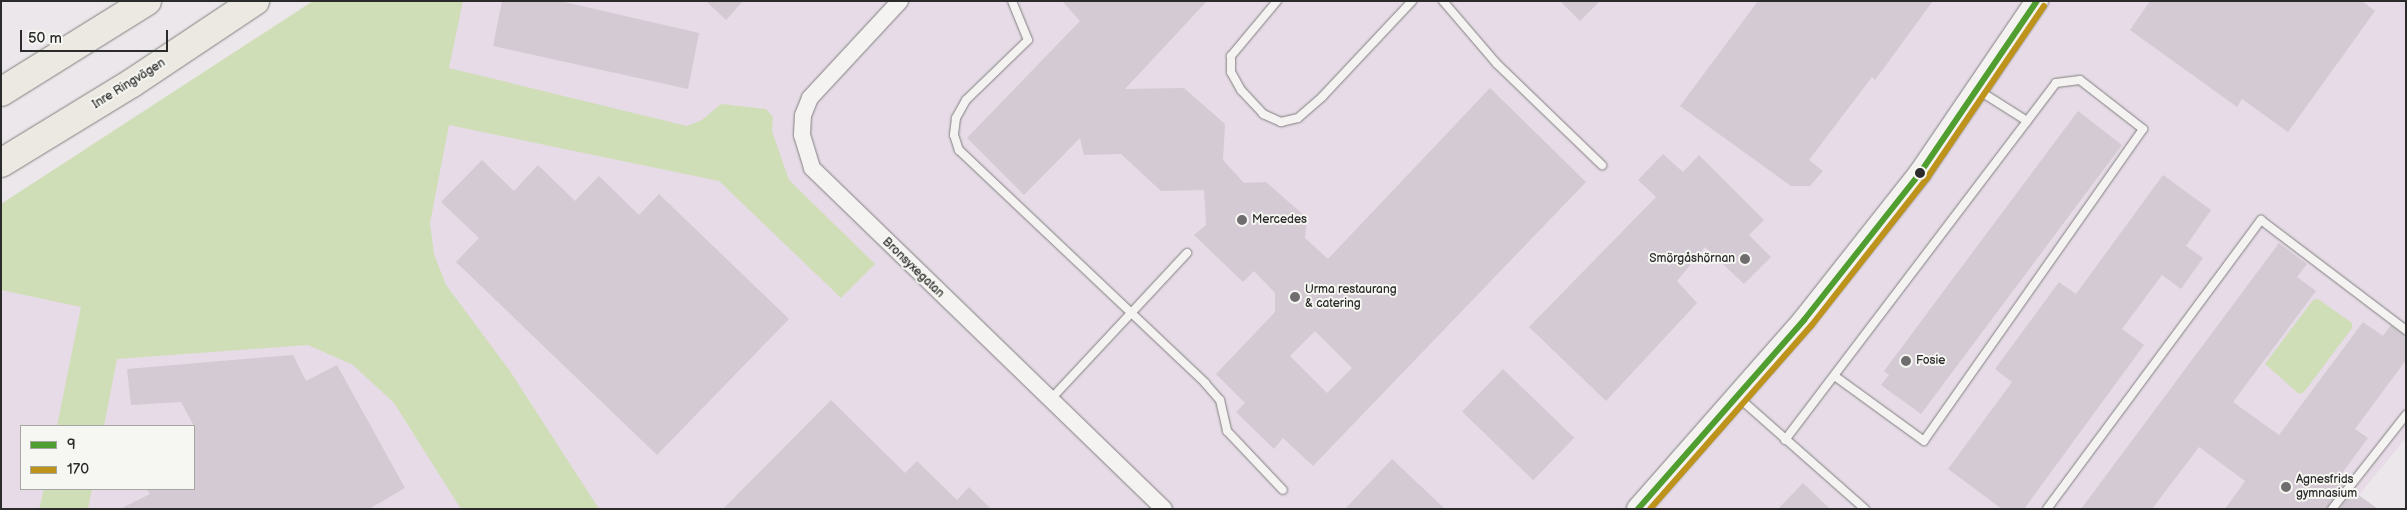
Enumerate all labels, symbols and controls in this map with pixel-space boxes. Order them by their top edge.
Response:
scale bar [22,20,170,52]
text: 50 m [28,29,62,48]
street label: Inre Ringvägen [90,56,168,112]
unlabelled marker [1915,168,1925,178]
place label: Mercedes [1252,213,1307,227]
marker: Mercedes [1236,214,1248,226]
street label: Bronsyxegatan [879,235,947,301]
place label: Smörgåshörnan [1649,252,1735,266]
marker: Smörgåshörnan [1739,253,1751,265]
place label: Urma restaurang & catering [1305,283,1397,311]
marker: Urma restaurang & catering [1289,291,1301,303]
place label: Fosie [1916,354,1945,368]
marker: Fosie [1900,355,1912,367]
legend [20,425,195,490]
text: 9 [67,435,76,454]
text: 170 [67,460,89,479]
place label: Agnesfrids gymnasium [2296,473,2357,501]
marker: Agnesfrids gymnasium [2280,481,2292,493]

